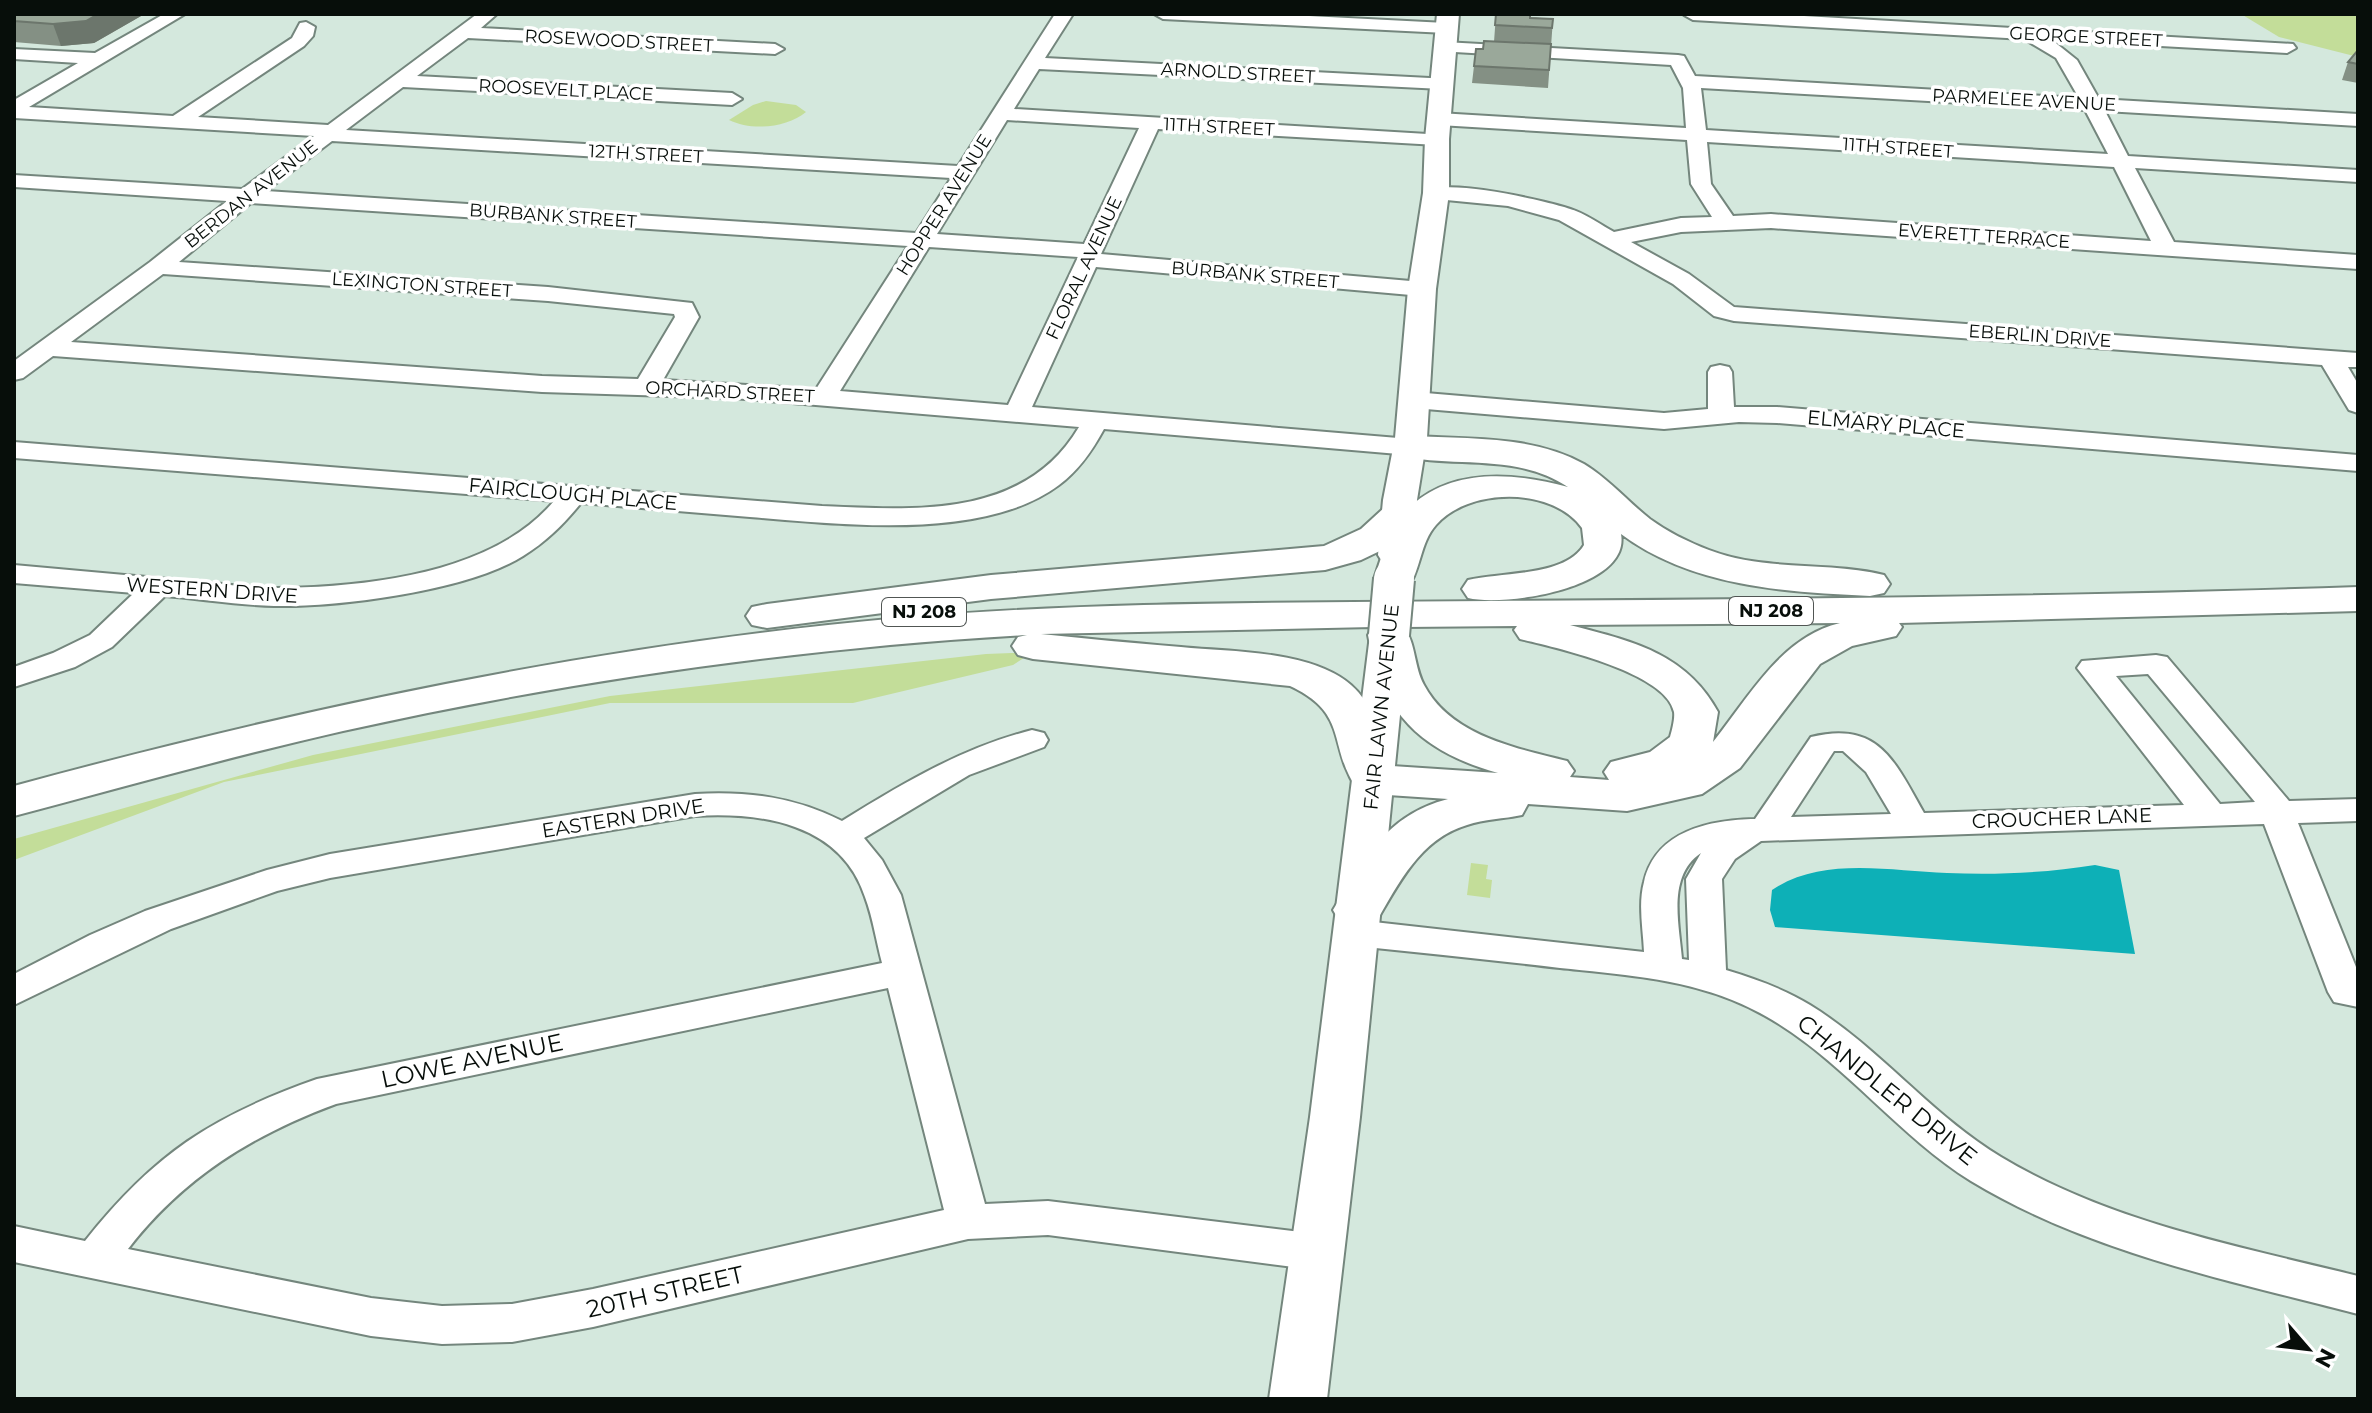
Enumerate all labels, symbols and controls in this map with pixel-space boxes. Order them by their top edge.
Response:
street label: GEORGE STREET [2009,22,2164,52]
street label: ROSEWOOD STREET [524,25,715,57]
street label: ARNOLD STREET [1160,58,1316,88]
street label: ROOSEVELT PLACE [478,74,654,106]
street label: PARMELEE AVENUE [1931,84,2117,116]
street label: 11TH STREET [1163,113,1276,141]
street label: HOPPER AVENUE [892,130,996,280]
street label: 11TH STREET [1842,133,1955,163]
street label: BERDAN AVENUE [180,135,322,253]
street label: 12TH STREET [588,140,705,168]
street label: FLORAL AVENUE [1041,193,1127,343]
street label: BURBANK STREET [468,199,638,233]
street label: EVERETT TERRACE [1897,219,2071,253]
street label: BURBANK STREET [1170,257,1340,293]
street label: LEXINGTON STREET [331,268,514,302]
street label: EBERLIN DRIVE [1968,320,2112,352]
street label: ORCHARD STREET [645,377,816,407]
street label: ELMARY PLACE [1806,405,1966,443]
street label: FAIRCLOUGH PLACE [467,473,679,515]
street label: WESTERN DRIVE [125,572,299,608]
road number: NJ 208 [1729,597,1813,625]
road number: NJ 208 [882,598,966,626]
street label: FAIR LAWN AVENUE [1358,603,1404,811]
street label: EASTERN DRIVE [540,793,706,843]
street label: CROUCHER LANE [1971,803,2153,833]
street label: CHANDLER DRIVE [1791,1008,1983,1171]
street label: LOWE AVENUE [378,1027,566,1094]
street label: 20TH STREET [584,1259,746,1324]
north arrow [2268,1309,2348,1389]
text: N [2309,1344,2341,1372]

